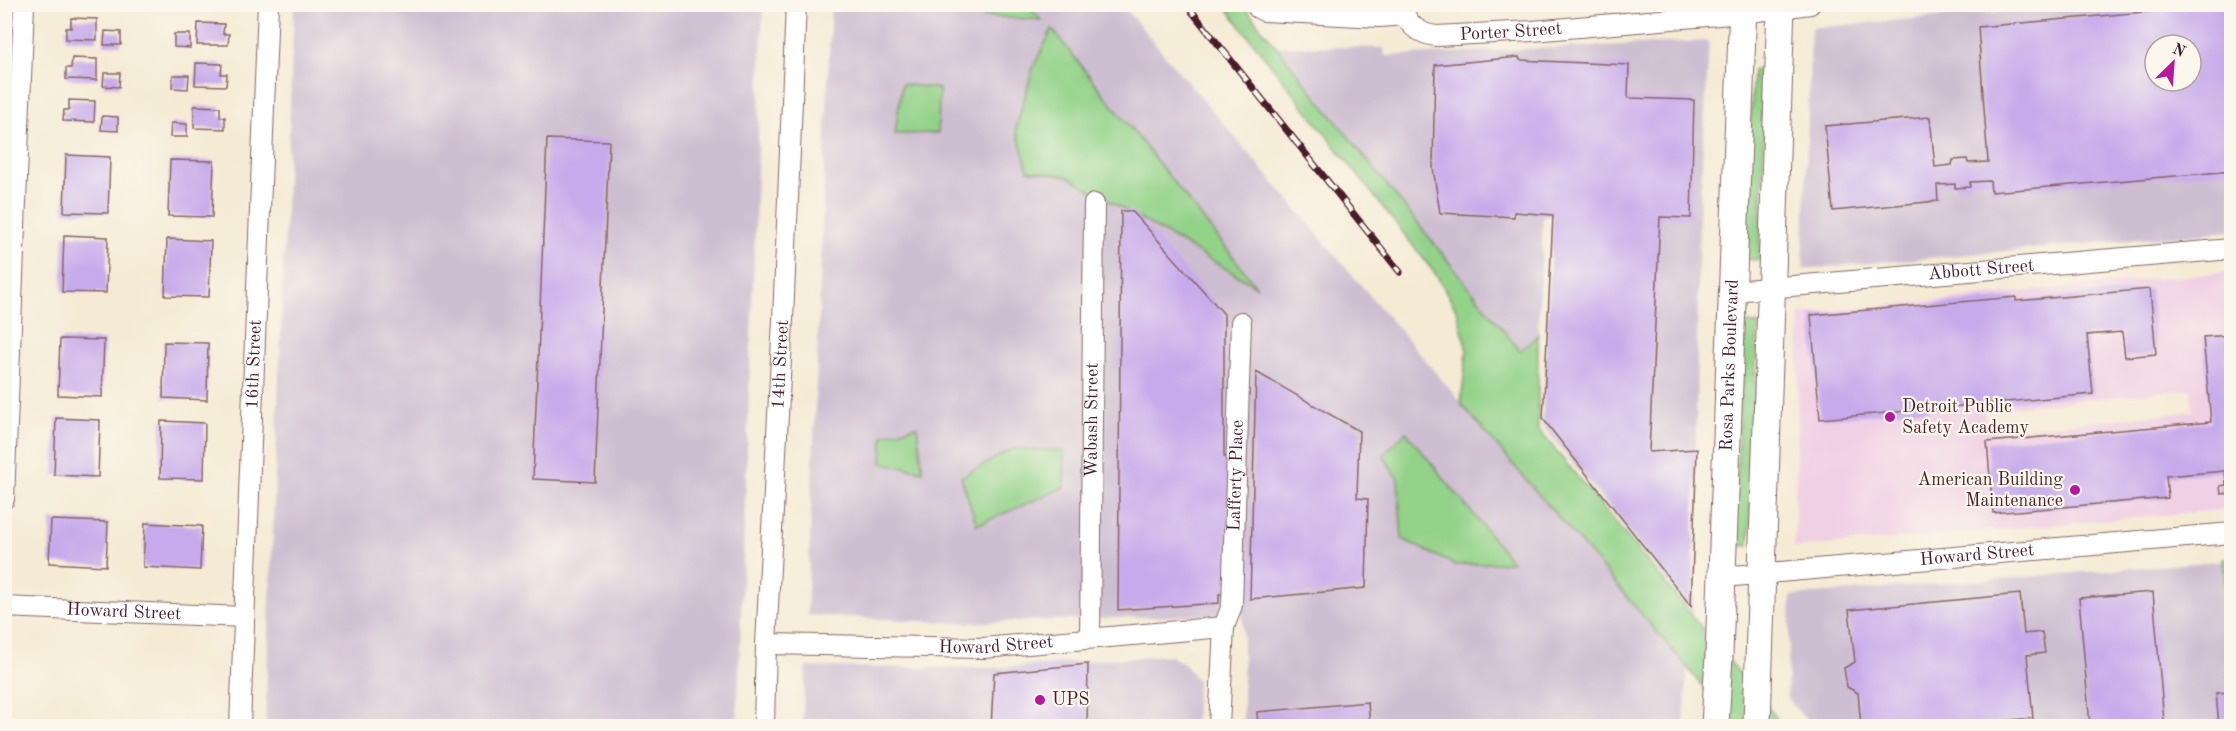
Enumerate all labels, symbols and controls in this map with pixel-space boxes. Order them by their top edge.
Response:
street label: Porter Street [1459,19,1563,44]
north arrow [2143,33,2203,93]
text: N [2170,41,2188,61]
street label: Abbott Street [1927,257,2035,284]
street label: Rosa Parks Boulevard [1718,279,1742,452]
street label: 16th Street [243,319,265,409]
street label: 14th Street [769,319,792,410]
street label: Wabash Street [1082,362,1102,478]
place label: Detroit Public Safety Academy [1902,398,2030,437]
marker: Detroit Public Safety Academy [1883,410,1897,424]
street label: Lafferty Place [1225,420,1247,532]
place label: American Building Maintenance [1917,471,2063,510]
marker: American Building Maintenance [2068,483,2082,497]
street label: Howard Street [1919,541,2035,569]
street label: Howard Street [66,601,182,623]
street label: Howard Street [938,633,1054,657]
place label: UPS [1052,691,1089,709]
marker: UPS [1033,693,1047,707]

